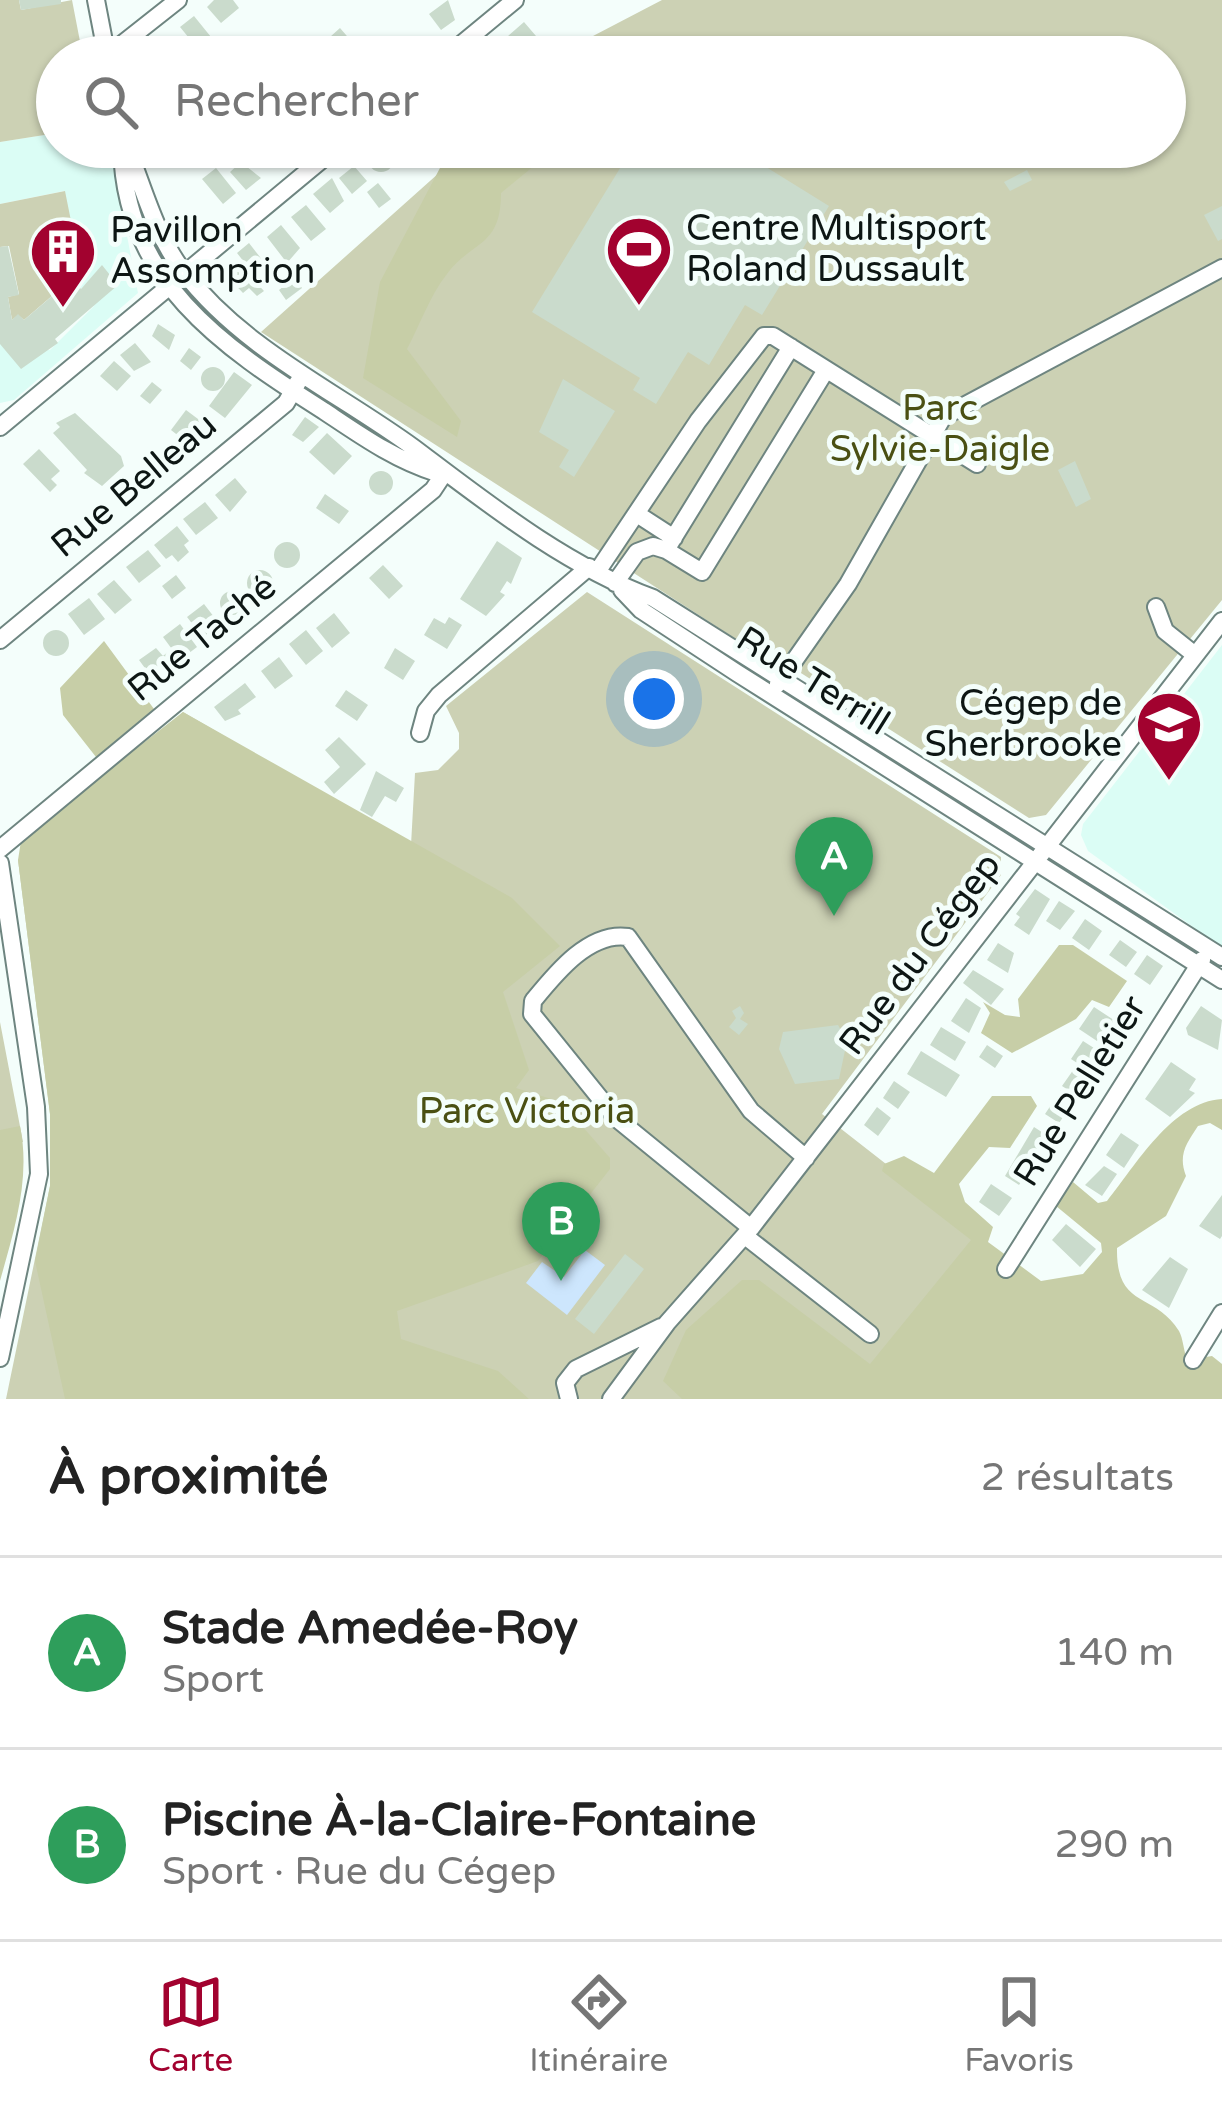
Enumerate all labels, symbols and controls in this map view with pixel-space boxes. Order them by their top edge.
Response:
search box [36,36,1186,168]
icon: search [78,69,144,135]
text: Rechercher [174,75,419,129]
place label: Centre Multisport Roland Dussault [686,207,986,291]
place label: Pavillon Assomption [110,209,315,293]
sports icon: Centre Multisport Roland Dussault [604,214,674,308]
building icon: Pavillon Assomption [28,216,98,310]
park label: Parc Sylvie-Daigle [830,387,1050,471]
street label: Rue Belleau [43,403,225,567]
street label: Rue Taché [119,565,285,711]
street label: Rue Terrill [729,617,897,745]
your location [624,669,684,729]
place label: Cégep de Sherbrooke [925,682,1122,766]
school or university icon: Cégep de Sherbrooke [1134,689,1204,783]
pin: A [795,817,873,916]
street label: Rue du Cégep [830,844,1010,1064]
street label: Rue Pelletier [1004,988,1156,1194]
park label: Parc Victoria [419,1090,635,1133]
pin: B [522,1182,600,1281]
text: À proximité [48,1446,328,1508]
text: 2 résultats [981,1454,1174,1501]
text: Stade Amedée-Roy [162,1602,578,1656]
text: A [72,1629,102,1676]
text: 140 m [1055,1629,1174,1676]
text: Sport [162,1656,264,1703]
text: Piscine À-la-Claire-Fontaine [162,1794,756,1848]
text: B [73,1821,101,1868]
text: 290 m [1055,1821,1174,1868]
text: Sport · Rue du Cégep [162,1848,556,1895]
tab: Carte [148,1969,233,2080]
tab: Itinéraire [529,1969,668,2080]
tab: Favoris [964,1969,1074,2080]

